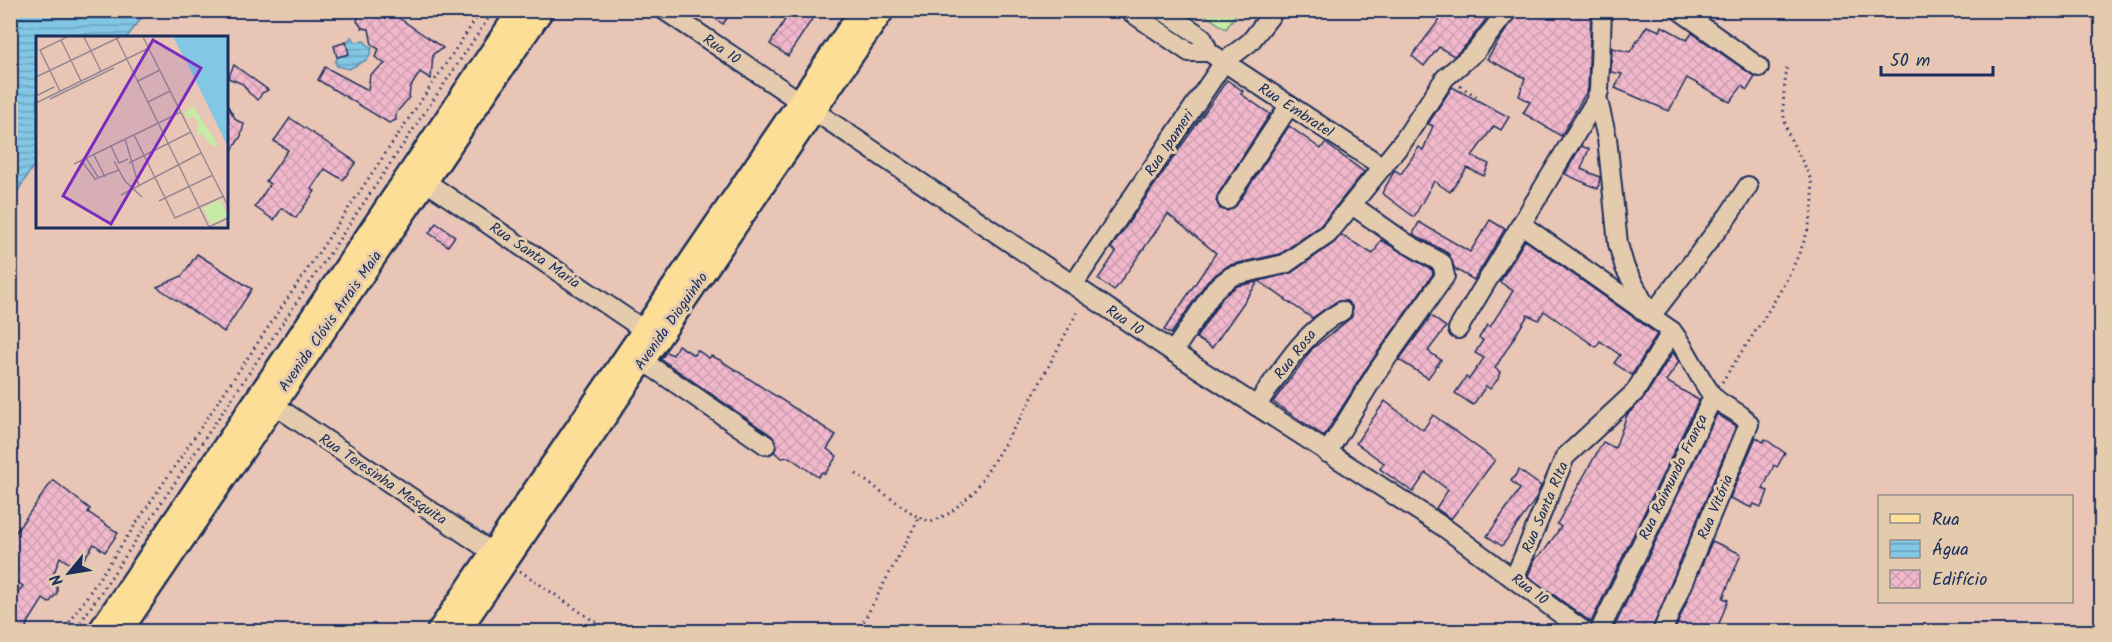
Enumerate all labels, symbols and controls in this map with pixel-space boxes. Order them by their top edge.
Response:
street label: Rua 10 [698,28,746,72]
inset map [36,36,228,228]
scale bar [1881,39,1994,77]
text: 50 m [1890,47,1930,76]
street label: Rua Embratel [1253,77,1338,144]
street label: Rua Ipameri [1139,105,1202,181]
street label: Rua Santa Maria [484,216,585,295]
street label: Avenida Clóvis Arrais Maia [273,246,389,397]
street label: Avenida Dioguinho [629,267,715,376]
street label: Rua 10 [1101,299,1149,343]
street label: Rua Rosa [1268,324,1323,385]
street label: Rua Raimundo França [1633,410,1715,544]
street label: Rua Teresinha Mesquita [313,428,451,532]
street label: Rua Santa RIta [1516,458,1576,557]
street label: Rua Vitória [1691,471,1740,544]
legend [1878,495,2073,603]
text: Rua [1932,506,1960,535]
text: Água [1932,536,1969,565]
north arrow [39,543,99,603]
text: Edifício [1932,566,1987,595]
street label: Rua 10 [1506,568,1553,612]
text: N [44,569,71,590]

